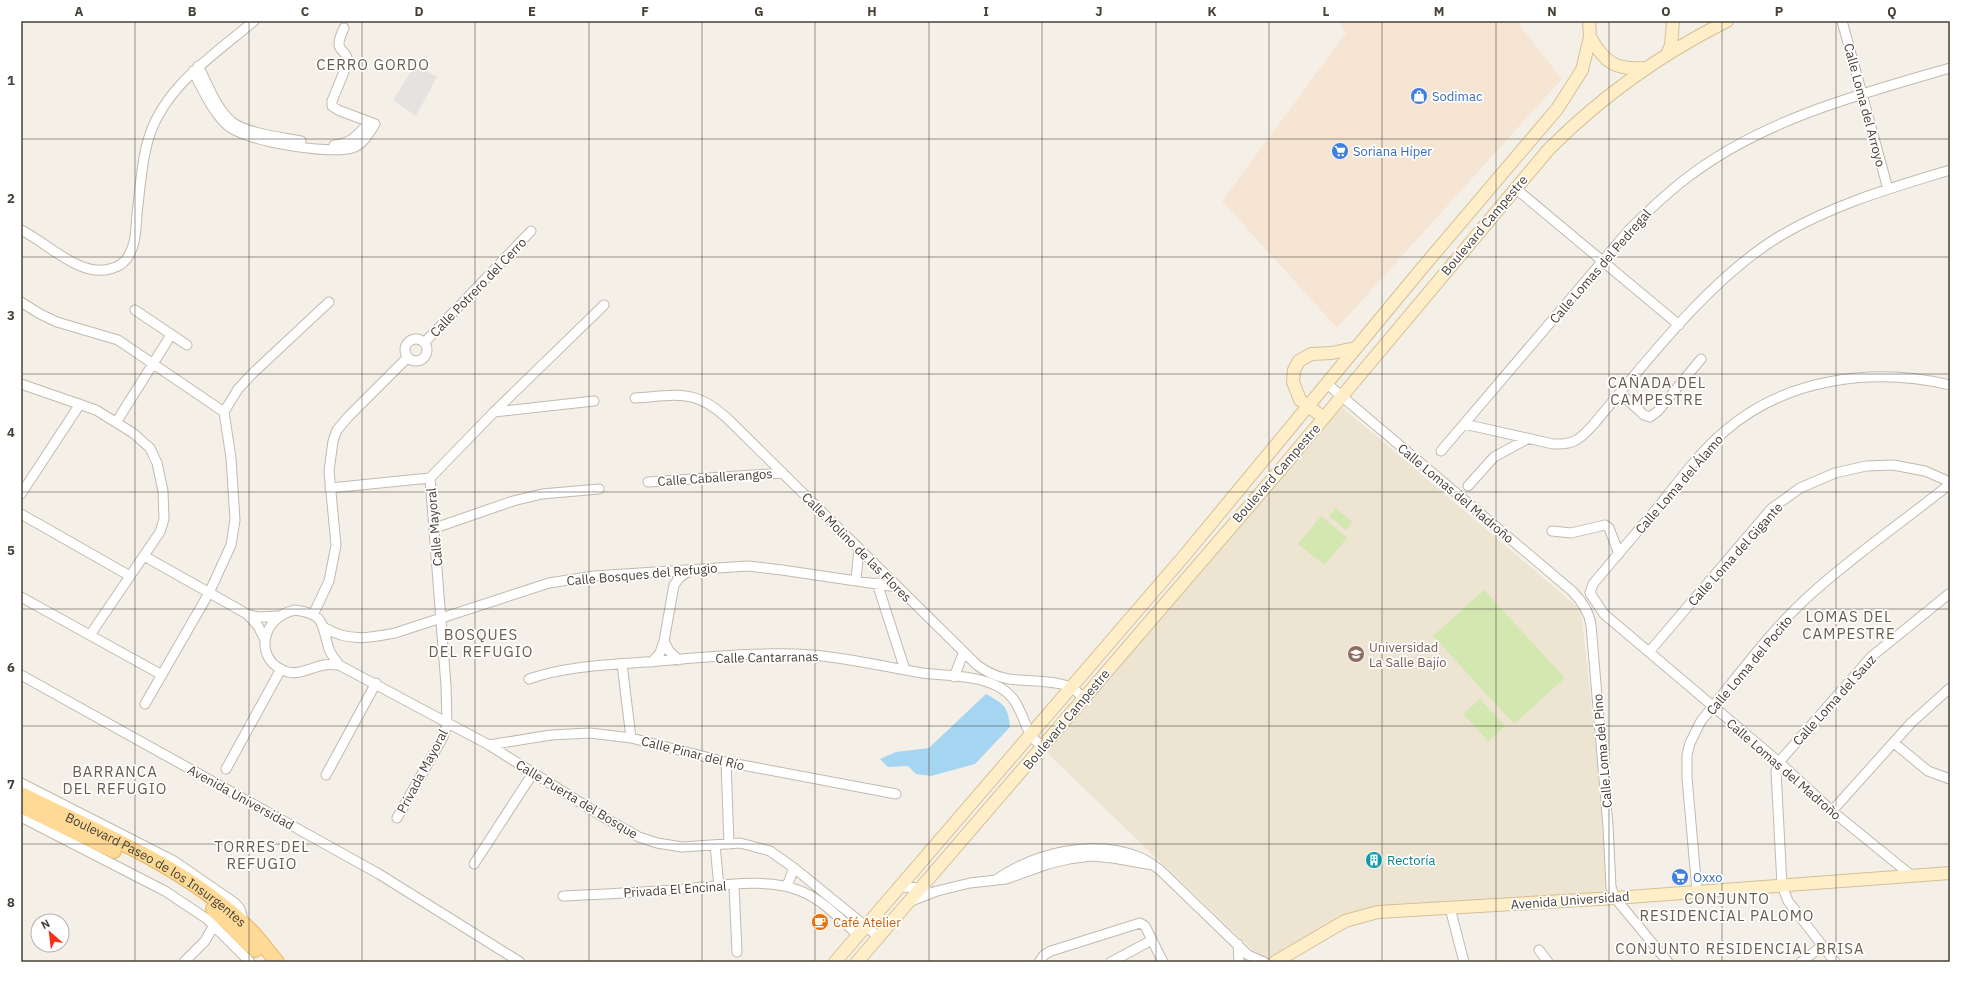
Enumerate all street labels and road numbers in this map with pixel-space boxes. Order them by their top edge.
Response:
street label: Calle Loma del Arroyo [1840,41,1889,169]
street label: Boulevard Campestre [1437,172,1531,279]
street label: Calle Lomas del Pedregal [1546,205,1655,327]
street label: Calle Potrero del Cerro [426,234,530,341]
street label: Boulevard Campestre [1229,420,1324,526]
street label: Calle Loma del Álamo [1632,431,1727,537]
street label: Calle Lomas del Madroño [1394,440,1517,547]
street label: Calle Caballerangos [657,465,773,490]
street label: Calle Mayoral [423,487,446,567]
street label: Calle Molino de las Flores [798,489,915,606]
street label: Calle Loma del Gigante [1684,499,1786,610]
street label: Calle Bosques del Refugio [566,559,718,590]
street label: Calle Loma del Pocito [1703,612,1796,719]
street label: Calle Cantarranas [715,648,819,667]
street label: Calle Loma del Sauz [1789,651,1880,749]
street label: Boulevard Campestre [1019,666,1113,773]
street label: Calle Loma del Pino [1589,693,1616,809]
street label: Calle Lomas del Madroño [1723,715,1845,824]
street label: Privada Mayoral [393,726,452,816]
street label: Calle Pinar del Río [640,732,746,775]
street label: Calle Puerta del Bosque [513,756,641,843]
street label: Avenida Universidad [185,761,297,834]
street label: Boulevard Paseo de los Insurgentes [63,809,250,931]
street label: Privada El Encinal [623,877,728,902]
street label: Avenida Universidad [1510,888,1630,913]

